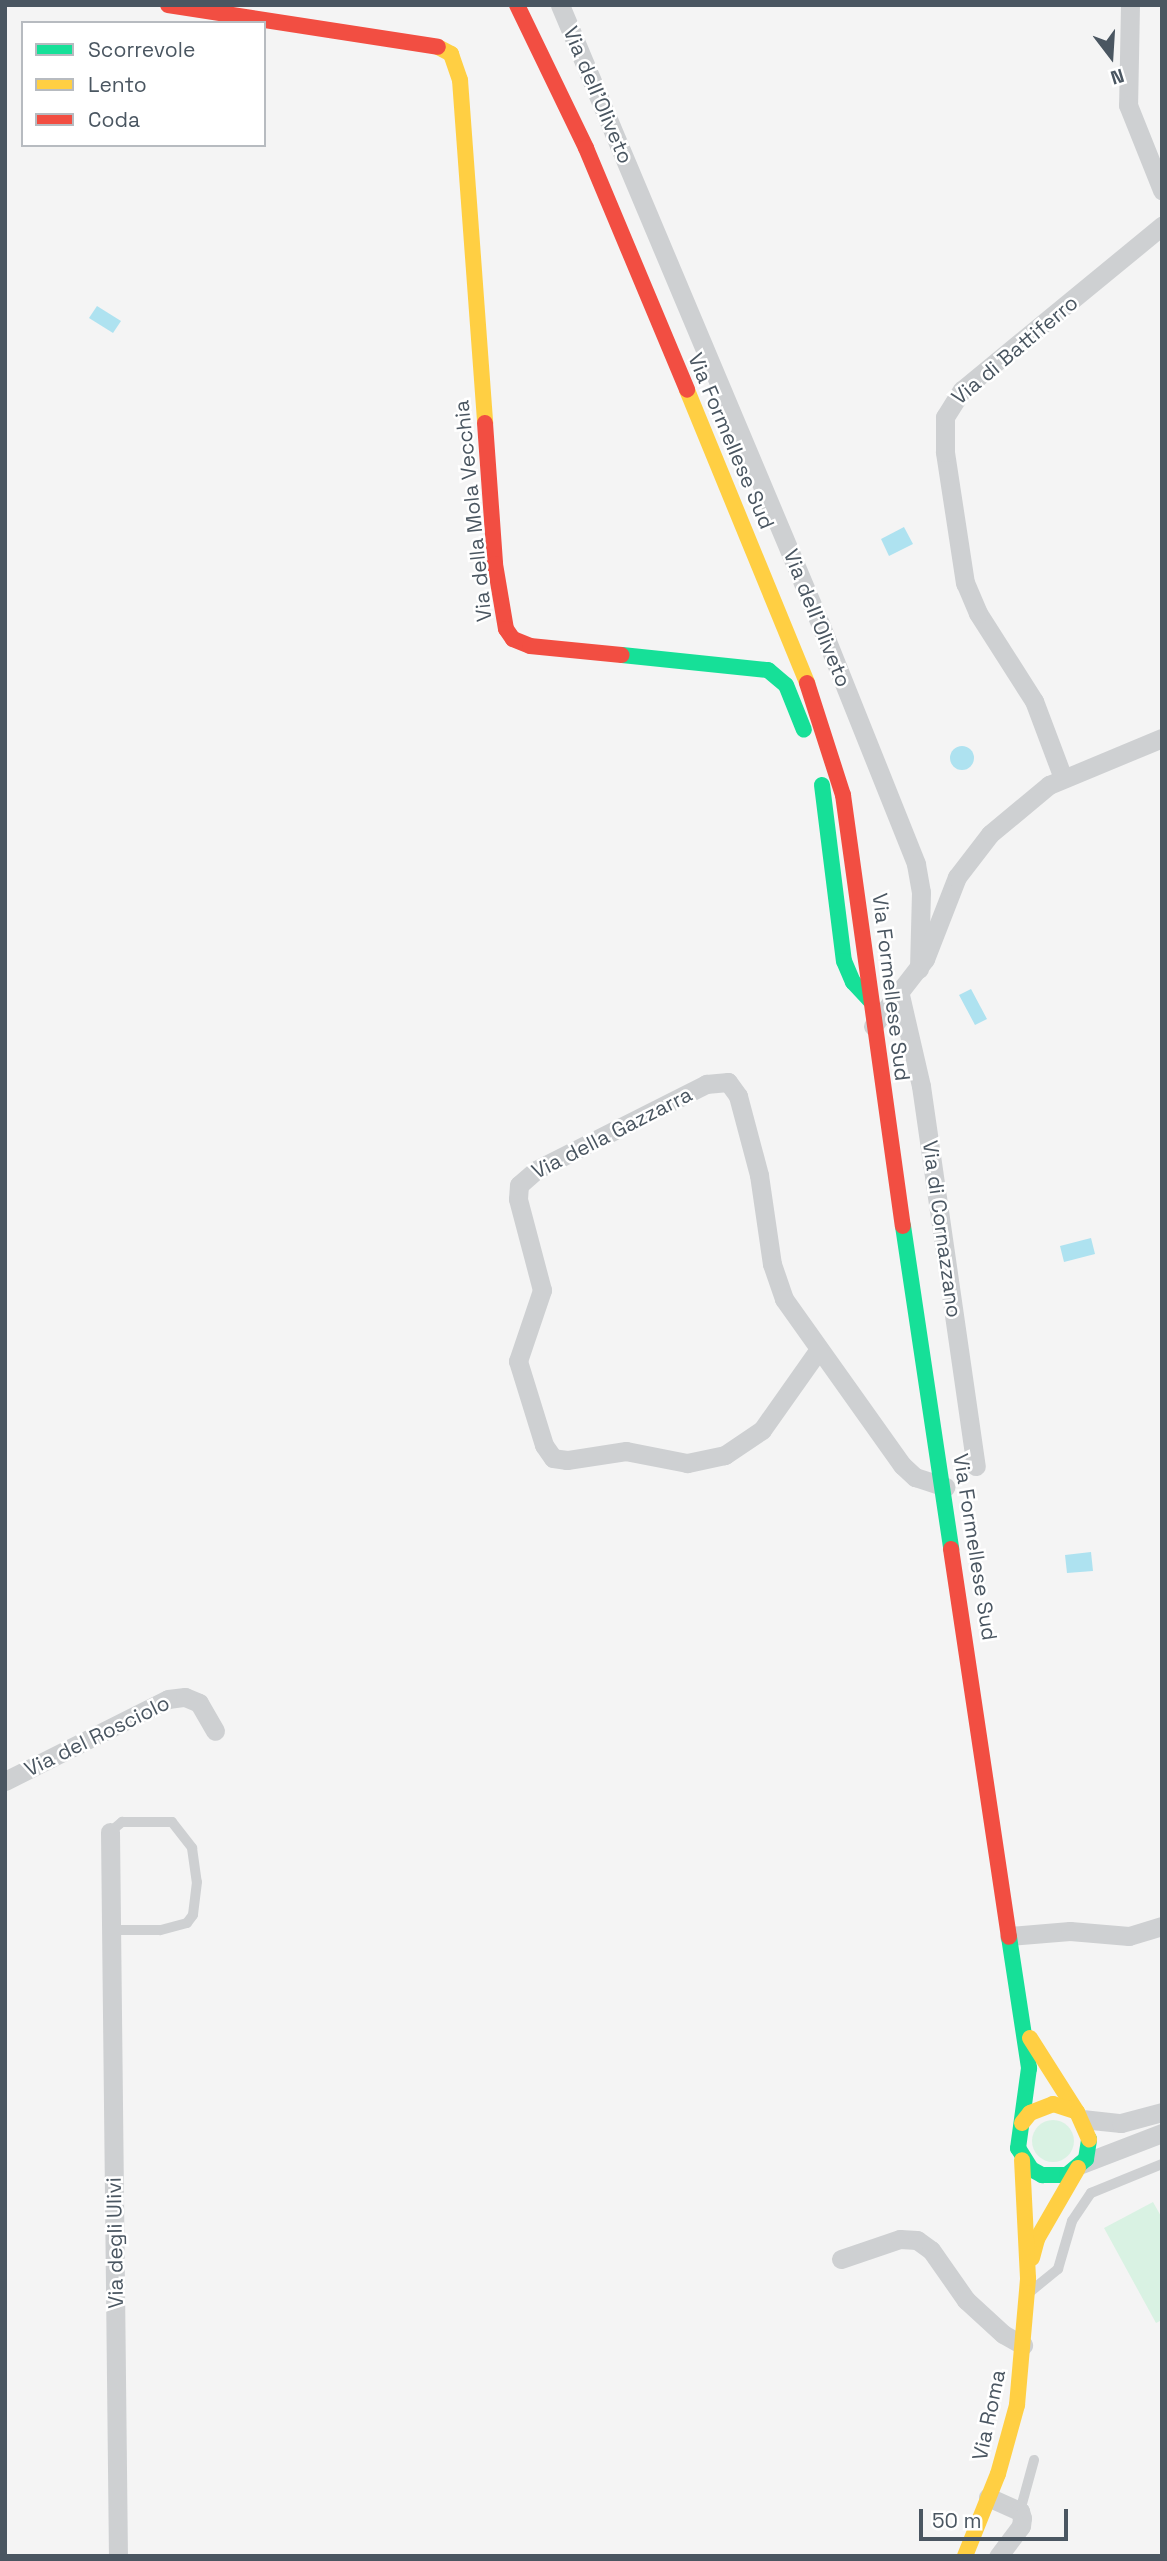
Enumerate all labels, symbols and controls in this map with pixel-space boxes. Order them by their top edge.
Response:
legend [21,21,266,147]
north arrow [1076,21,1146,91]
street label: Via dell'Oliveto [558,23,638,167]
text: Scorrevole [88,36,195,63]
text: N [1108,63,1127,90]
text: Lento [88,71,147,98]
text: Coda [88,106,140,133]
street label: Via di Battiferro [947,290,1083,410]
street label: Via Formellese Sud [682,349,780,533]
street label: Via della Mola Vecchia [449,399,497,623]
street label: Via dell'Oliveto [778,545,856,691]
street label: Via Formellese Sud [867,892,915,1082]
street label: Via della Gazzarra [528,1082,696,1184]
street label: Via di Cornazzano [917,1139,967,1319]
street label: Via Formellese Sud [948,1452,1002,1642]
street label: Via del Rosciolo [20,1690,174,1782]
street label: Via degli Ulivi [101,2177,129,2309]
street label: Via Roma [967,2367,1011,2463]
scale bar [922,2494,1071,2538]
text: 50 m [932,2507,982,2534]

